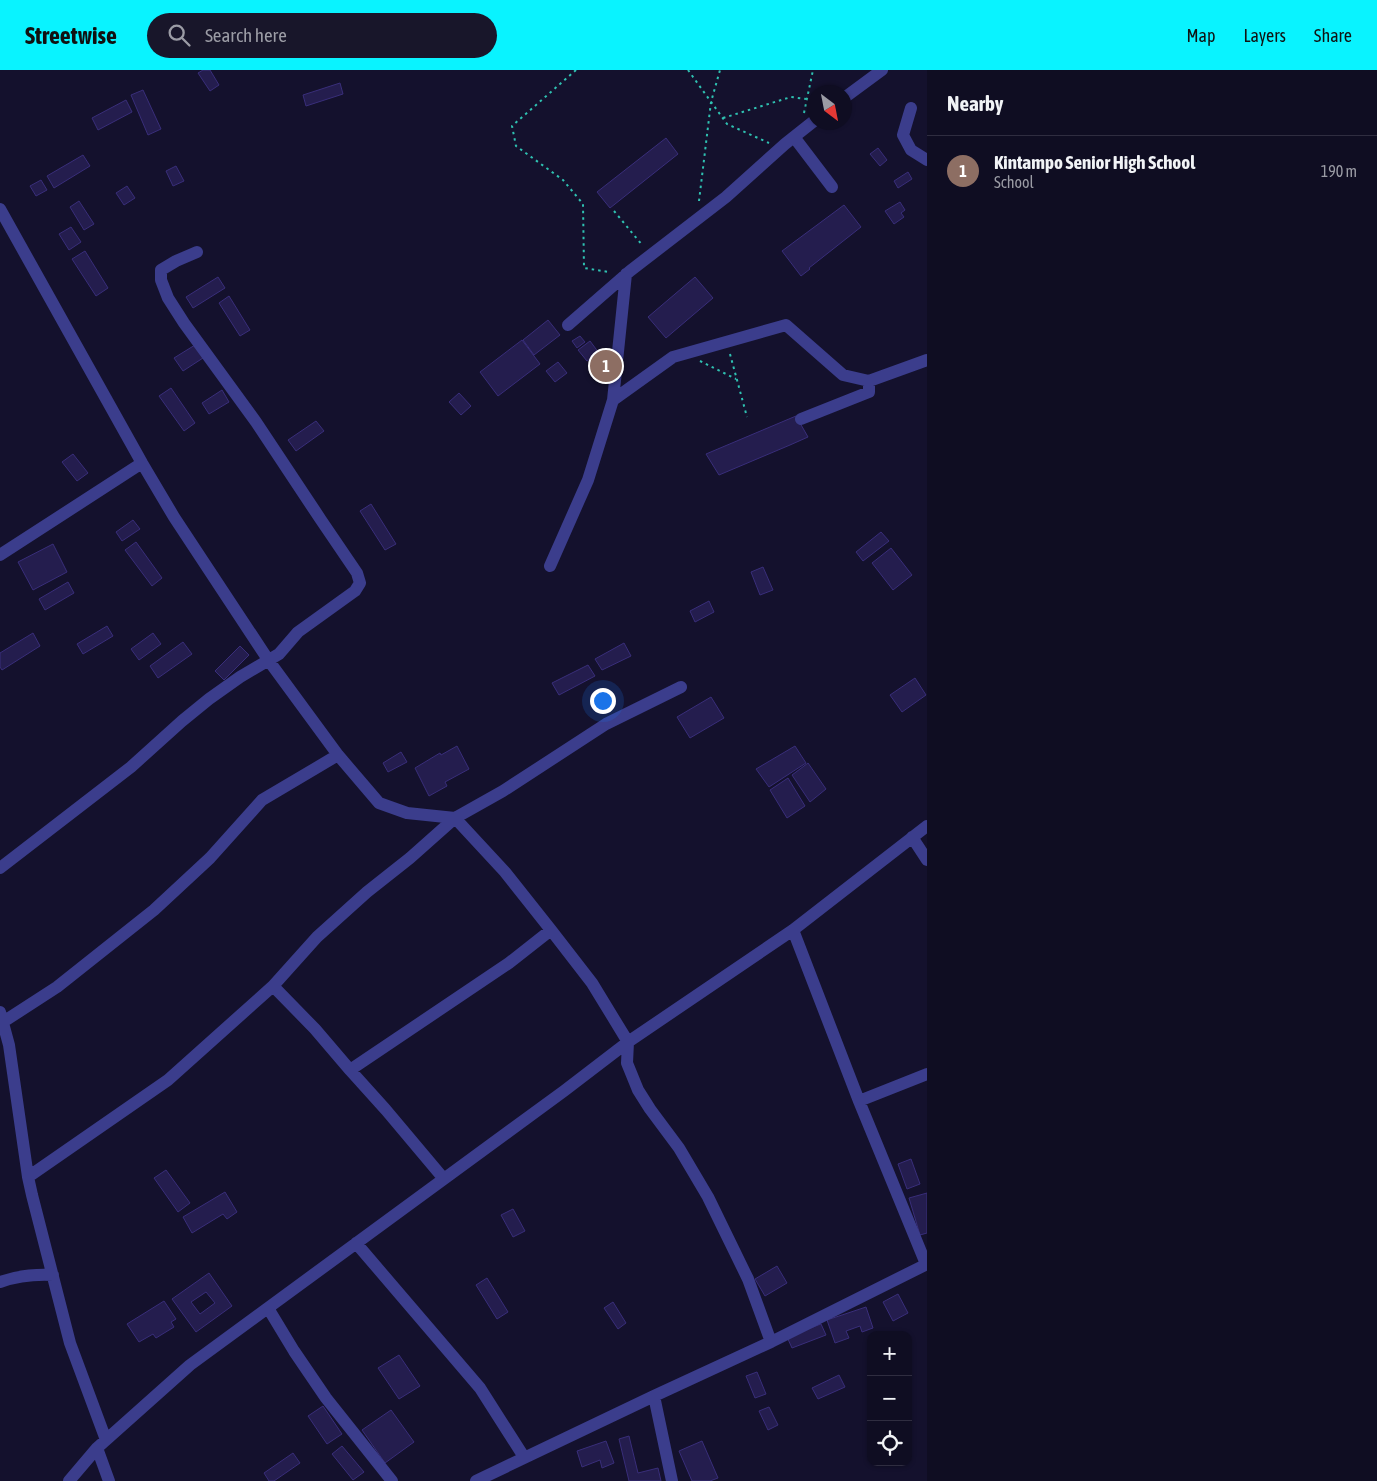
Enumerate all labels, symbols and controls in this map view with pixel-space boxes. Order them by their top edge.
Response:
search box [147,13,497,58]
icon: search [165,21,193,49]
text: Streetwise [25,22,117,49]
text: Search here [205,24,287,46]
text: Map [1186,25,1215,46]
text: Layers [1243,25,1286,46]
text: Share [1314,25,1352,46]
north arrow [807,85,852,130]
text: Nearby [947,91,1003,115]
text: Kintampo Senior High School [994,151,1195,173]
text: 1 [959,162,967,180]
text: 190 m [1321,162,1357,180]
text: School [994,173,1034,191]
pin: 1 [590,347,622,385]
your location [590,688,616,714]
map controls [867,1331,912,1466]
button: + [867,1331,912,1376]
button: − [867,1376,912,1421]
button: locate [867,1421,912,1466]

